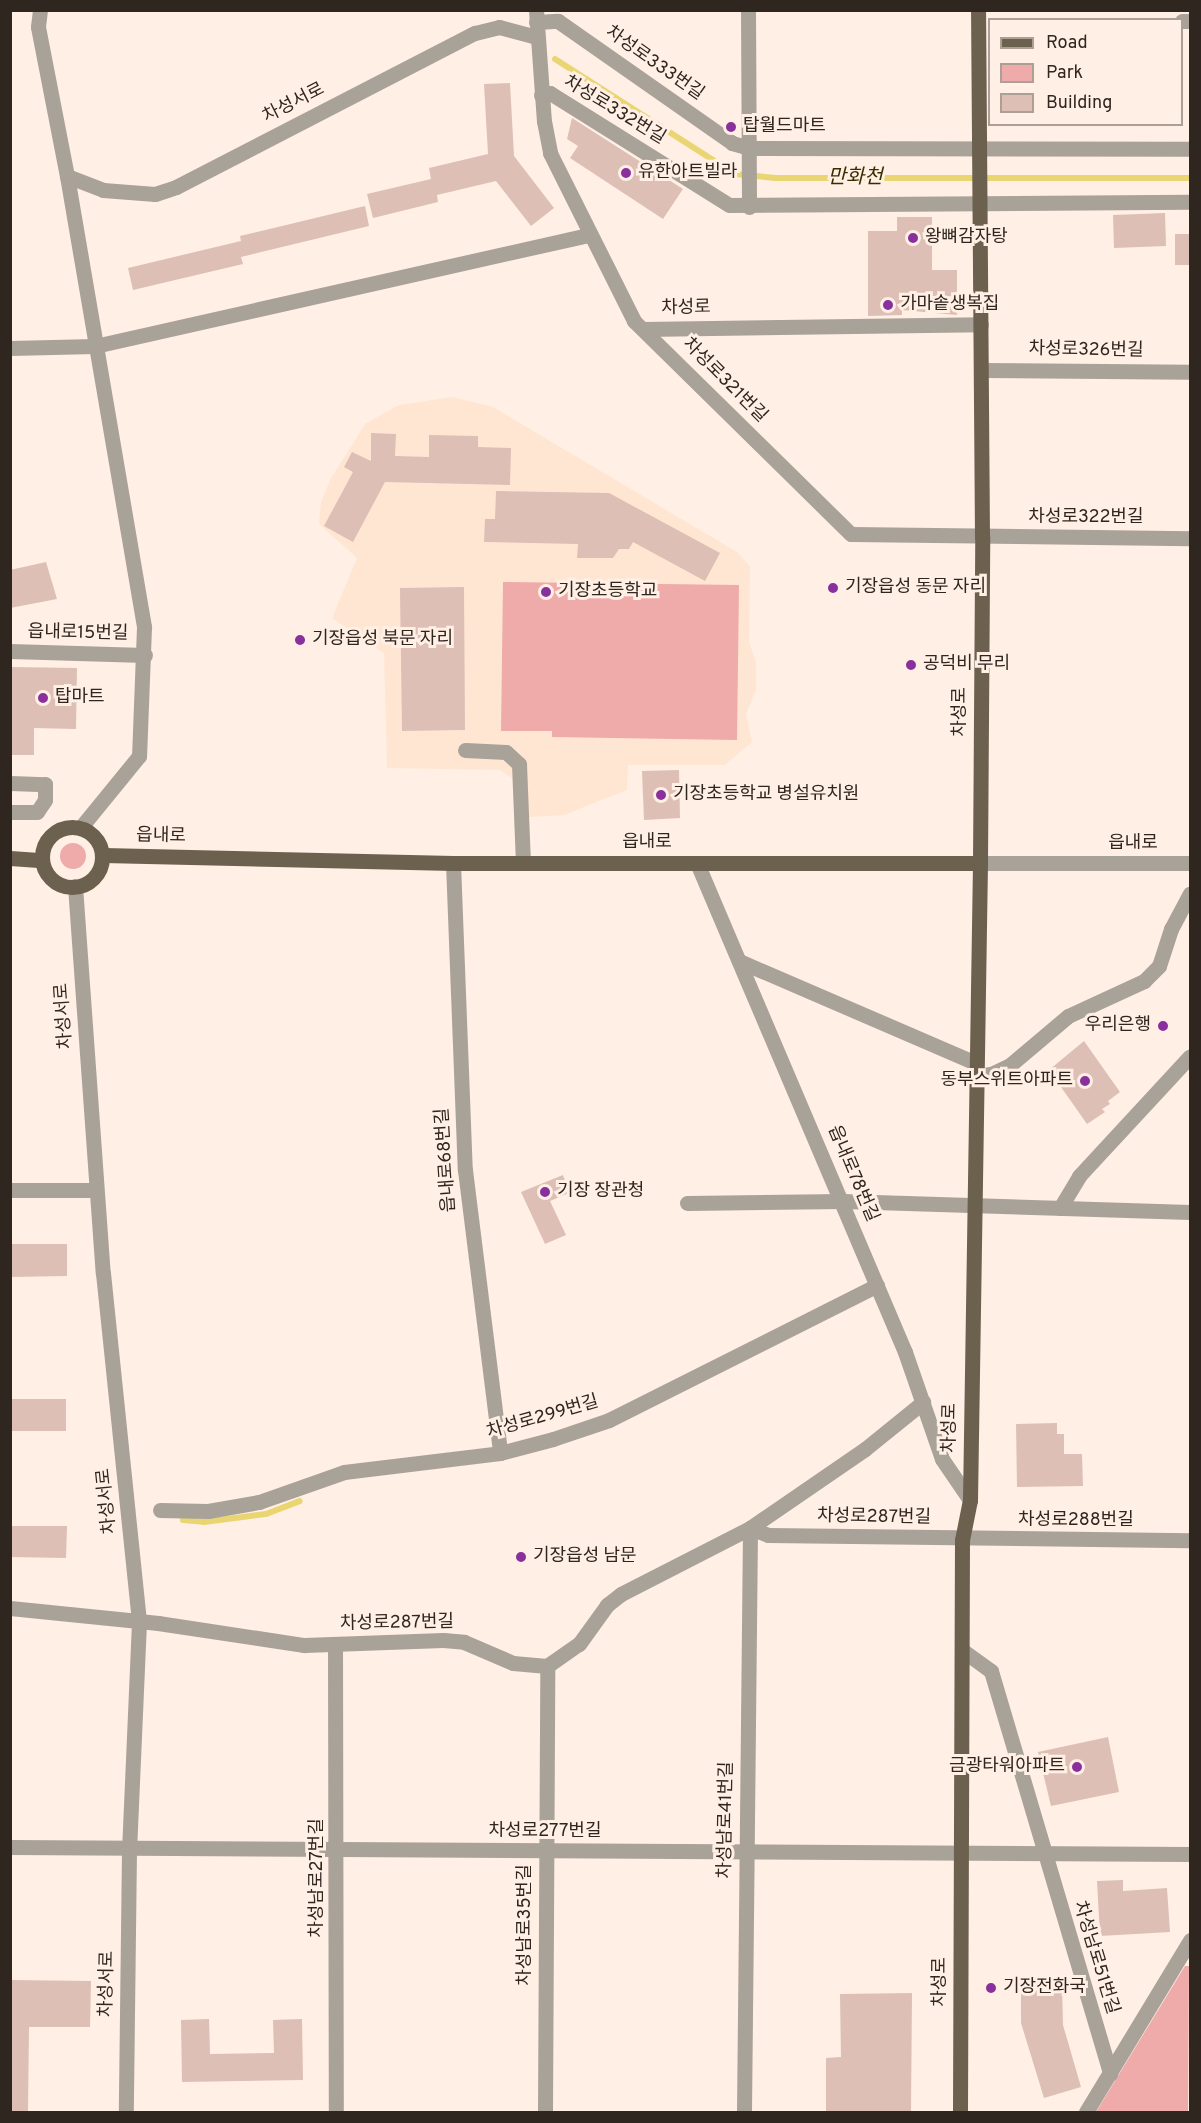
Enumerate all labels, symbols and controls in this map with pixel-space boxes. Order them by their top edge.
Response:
legend [988,18,1183,126]
street label: 차성로333번길 [601,22,707,106]
text: Road [1046,32,1088,55]
text: Park [1046,62,1083,85]
street label: 차성로332번길 [559,72,669,150]
street label: 차성서로 [260,79,328,129]
text: Building [1046,92,1112,115]
place label: 탑월드마트 [743,116,826,138]
marker: 탑월드마트 [724,120,738,134]
place label: 유한아트빌라 [638,162,737,184]
marker: 유한아트빌라 [619,166,633,180]
water label: 만화천 [827,166,883,190]
place label: 왕뼈감자탕 [925,227,1008,249]
marker: 왕뼈감자탕 [906,231,920,245]
place label: 가마솥생복집 [900,294,999,316]
street label: 차성로 [661,298,711,320]
marker: 가마솥생복집 [881,298,895,312]
street label: 차성로321번길 [677,334,771,428]
street label: 차성로326번길 [1028,339,1144,363]
street label: 차성로322번길 [1028,507,1144,529]
place label: 기장읍성 동문 자리 [845,577,986,599]
place label: 기장초등학교 [558,581,657,603]
marker: 기장읍성 동문 자리 [826,581,840,595]
marker: 기장초등학교 [539,585,553,599]
street label: 읍내로15번길 [27,622,129,646]
place label: 기장읍성 북문 자리 [312,629,453,651]
marker: 기장읍성 북문 자리 [293,633,307,647]
place label: 공덕비 무리 [923,654,1010,676]
marker: 공덕비 무리 [904,658,918,672]
place label: 탑마트 [55,687,105,709]
street label: 차성로 [950,687,972,737]
marker: 탑마트 [36,691,50,705]
place label: 기장초등학교 병설유치원 [673,784,859,806]
marker: 기장초등학교 병설유치원 [654,788,668,802]
street label: 읍내로 [136,826,186,848]
street label: 읍내로 [622,832,672,854]
street label: 읍내로 [1108,833,1158,855]
street label: 차성서로 [52,982,78,1050]
place label: 우리은행 [1085,1015,1151,1037]
marker: 우리은행 [1156,1019,1170,1033]
place label: 동부스위트아파트 [941,1070,1073,1092]
marker: 동부스위트아파트 [1078,1074,1092,1088]
street label: 읍내로68번길 [433,1107,461,1213]
street label: 읍내로78번길 [822,1123,882,1225]
place label: 기장 장관청 [557,1181,644,1203]
marker: 기장 장관청 [538,1185,552,1199]
street label: 차성로299번길 [485,1392,601,1444]
street label: 차성로 [940,1403,962,1453]
street label: 차성서로 [94,1467,122,1535]
street label: 차성로287번길 [817,1506,931,1530]
street label: 차성로288번길 [1018,1510,1134,1532]
place label: 기장읍성 남문 [533,1546,637,1568]
marker: 기장읍성 남문 [514,1550,528,1564]
street label: 차성로287번길 [340,1612,454,1636]
place label: 금광타워아파트 [949,1756,1065,1778]
marker: 금광타워아파트 [1070,1760,1084,1774]
street label: 차성남로41번길 [715,1761,739,1879]
street label: 차성남로27번길 [307,1818,329,1938]
street label: 차성로277번길 [488,1821,602,1843]
street label: 차성남로35번길 [515,1864,537,1986]
street label: 차성남로51번길 [1068,1899,1122,2017]
street label: 차성서로 [97,1951,119,2017]
street label: 차성로 [930,1957,952,2007]
place label: 기장전화국 [1003,1977,1086,1999]
marker: 기장전화국 [984,1981,998,1995]

